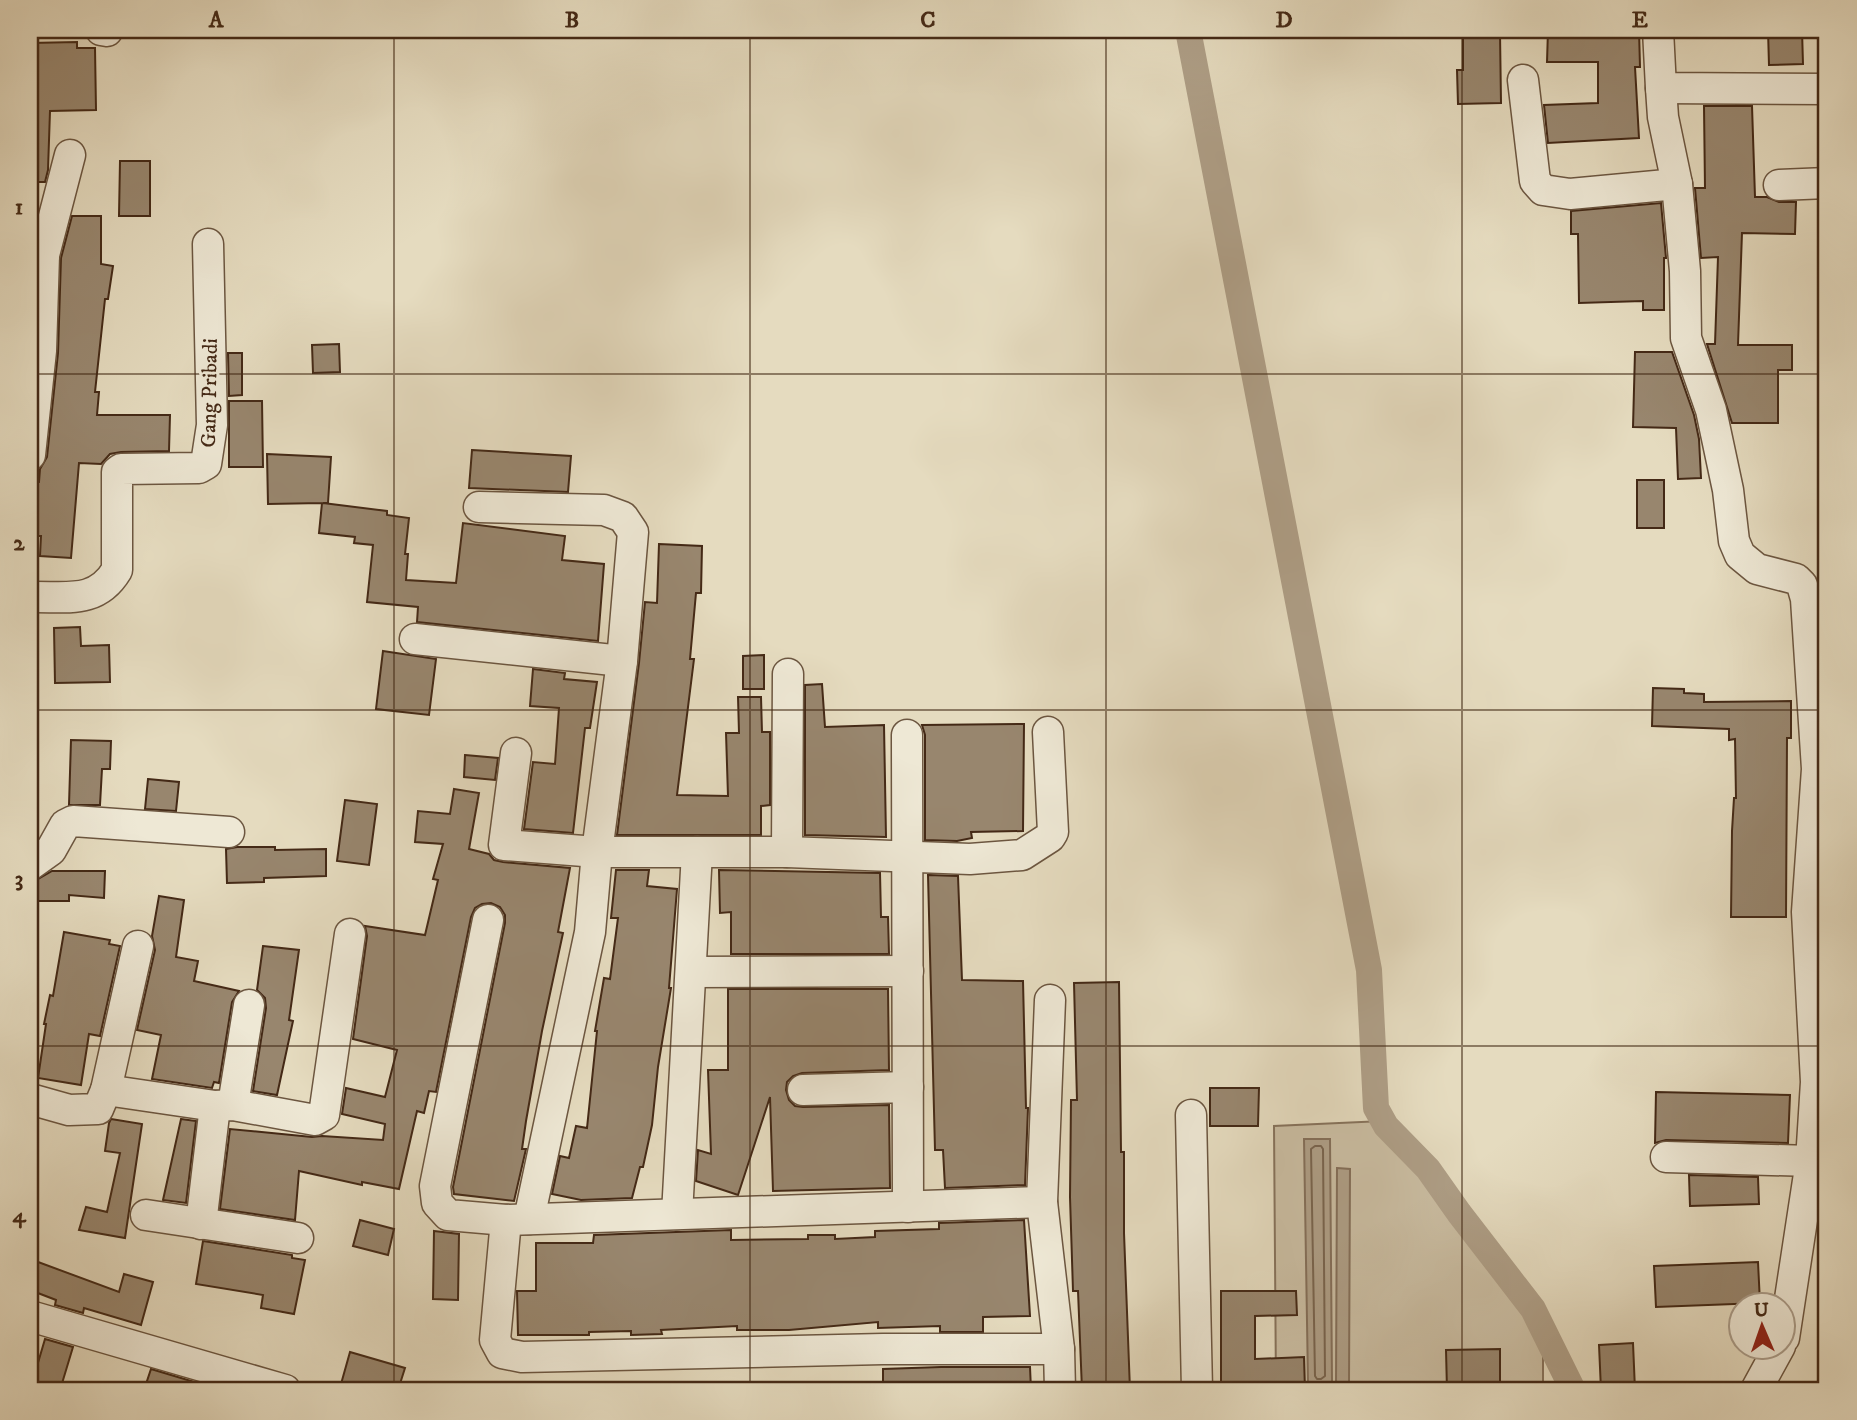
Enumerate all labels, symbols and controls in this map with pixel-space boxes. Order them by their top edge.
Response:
text: A [208,6,225,35]
text: B [565,6,579,35]
text: C [920,6,936,35]
text: D [1275,6,1293,35]
text: E [1632,6,1648,35]
text: 1 [15,193,23,222]
street label: Gang Pribadi [196,338,224,448]
text: 2 [13,529,25,558]
text: 3 [15,865,23,894]
text: 4 [12,1201,27,1230]
north arrow [1728,1290,1798,1360]
text: U [1754,1299,1769,1322]

